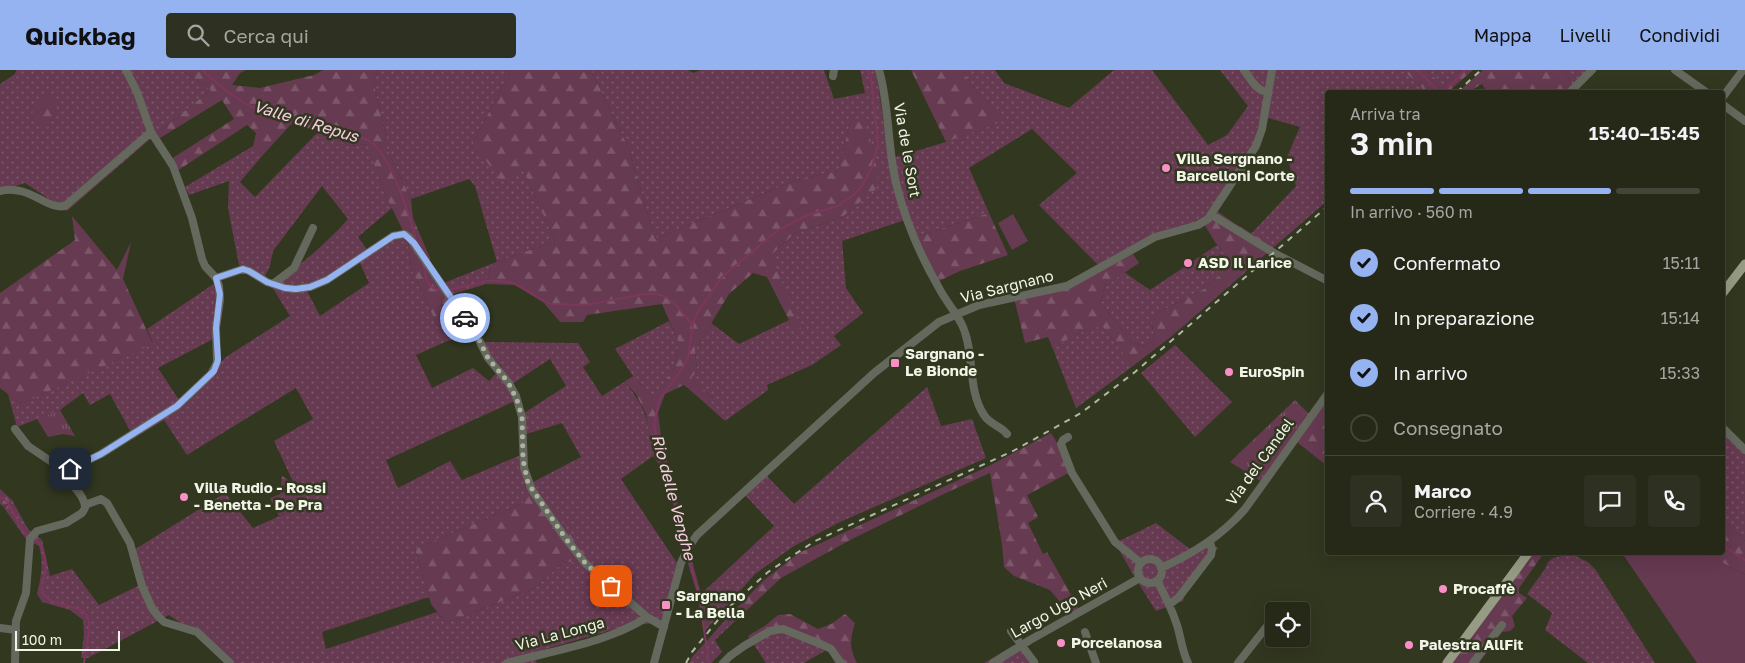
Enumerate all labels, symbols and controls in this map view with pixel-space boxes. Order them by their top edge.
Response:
search box [166,13,516,58]
text: Quickbag [25,21,136,50]
icon: search [184,21,212,49]
text: Cerca qui [224,24,309,47]
text: Mappa [1474,24,1532,46]
text: Livelli [1560,24,1611,46]
text: Condividi [1639,24,1720,46]
water label: Valle di Repus [251,96,362,147]
street label: Via de le Sort [891,101,925,199]
text: Arriva tra [1350,104,1421,124]
text: 15:40–15:45 [1589,121,1700,144]
text: 3 min [1350,124,1433,162]
place label: Villa Sergnano - Barcelloni Corte [1176,149,1295,184]
marker: Villa Sergnano - Barcelloni Corte [1160,162,1172,174]
text: In arrivo · 560 m [1350,202,1473,222]
icon: check [1350,249,1378,277]
text: Confermato [1393,251,1501,274]
place label: ASD Il Larice [1198,253,1292,271]
text: 15:11 [1663,253,1700,273]
marker: ASD Il Larice [1182,257,1194,269]
street label: Via Sargnano [958,266,1055,306]
courier [440,293,490,343]
icon: car [451,304,479,332]
icon: check [1350,304,1378,332]
text: In preparazione [1393,306,1535,329]
text: 15:14 [1661,308,1700,328]
place label: Sargnano - Le Bionde [905,344,984,379]
marker: Sargnano - Le Bionde [889,357,901,369]
icon: check [1350,359,1378,387]
text: In arrivo [1393,361,1468,384]
place label: EuroSpin [1239,362,1304,380]
text: 15:33 [1659,363,1700,383]
marker: EuroSpin [1223,366,1235,378]
street label: Via del Candel [1222,414,1297,509]
text: Consegnato [1393,416,1503,439]
water label: Rio delle Venghe [648,432,701,564]
pin [49,448,91,490]
icon: home [56,455,84,483]
button: person [1350,475,1402,527]
button: chat [1584,475,1636,527]
button: phone [1648,475,1700,527]
place label: Villa Rudio - Rossi - Benetta - De Pra [194,478,326,513]
text: Marco [1414,479,1471,502]
marker: Villa Rudio - Rossi - Benetta - De Pra [178,491,190,503]
text: Corriere · 4.9 [1414,502,1513,522]
pin [590,565,632,607]
icon: bag [597,572,625,600]
street label: Largo Ugo Neri [1007,573,1110,641]
place label: Procaffè [1453,579,1515,597]
marker: Procaffè [1437,583,1449,595]
place label: Sargnano - La Bella [676,586,745,621]
marker: Sargnano - La Bella [660,599,672,611]
map controls [1265,602,1310,647]
button: locate [1265,602,1310,647]
street label: Via La Longa [513,612,606,654]
scale bar [15,628,120,651]
text: 100 m [22,631,62,648]
place label: Porcelanosa [1071,633,1162,651]
place label: Palestra AllFit [1419,635,1523,653]
marker: Porcelanosa [1055,637,1067,649]
marker: Palestra AllFit [1403,639,1415,651]

